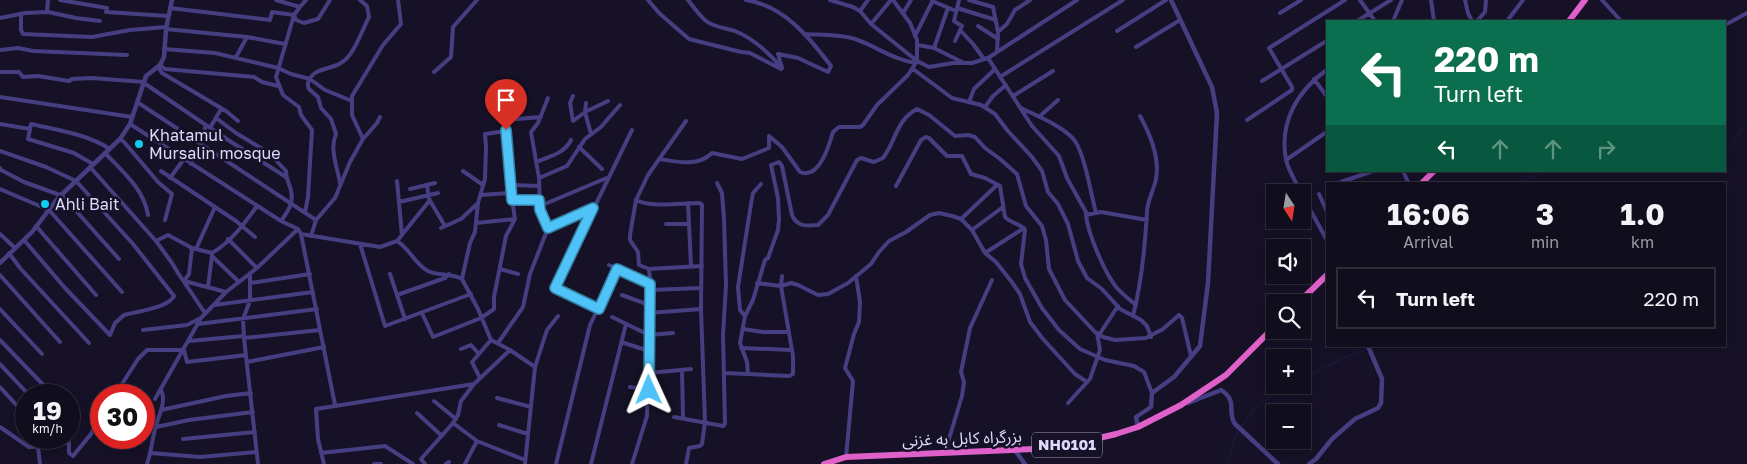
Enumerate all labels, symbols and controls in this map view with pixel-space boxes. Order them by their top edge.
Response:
text: 220 m [1434,38,1539,80]
icon: left [1351,40,1416,105]
pin [485,79,527,130]
text: Turn left [1434,80,1523,107]
icon: arrive [492,86,520,114]
place label: Khatamul Mursalin mosque [149,125,281,163]
icon: left [1433,135,1461,163]
icon: ahead [1486,135,1514,163]
icon: ahead [1539,135,1567,163]
icon: right [1592,135,1620,163]
marker: Khatamul Mursalin mosque [133,138,145,150]
north arrow [1266,184,1311,229]
map controls [1266,184,1311,449]
place label: Ahli Bait [55,194,119,214]
text: 16:06 [1387,196,1470,232]
text: 3 [1536,196,1554,232]
text: 1.0 [1620,196,1665,232]
marker: Ahli Bait [39,198,51,210]
text: Arrival [1403,232,1454,252]
text: min [1531,232,1559,252]
text: km [1631,232,1654,252]
button: sound [1266,239,1311,284]
icon: left [1353,284,1381,312]
text: Turn left [1396,287,1475,310]
text: 220 m [1644,287,1699,310]
button: search [1266,294,1311,339]
button: + [1266,349,1311,394]
position arrow [622,363,674,415]
speed limit sign: 30 [90,384,155,449]
text: 19 [33,395,62,426]
button: − [1266,404,1311,449]
text: km/h [32,421,63,436]
street label: بزرگراه کابل به غزنی [902,426,1022,450]
road number: NH0101 [1032,432,1102,458]

